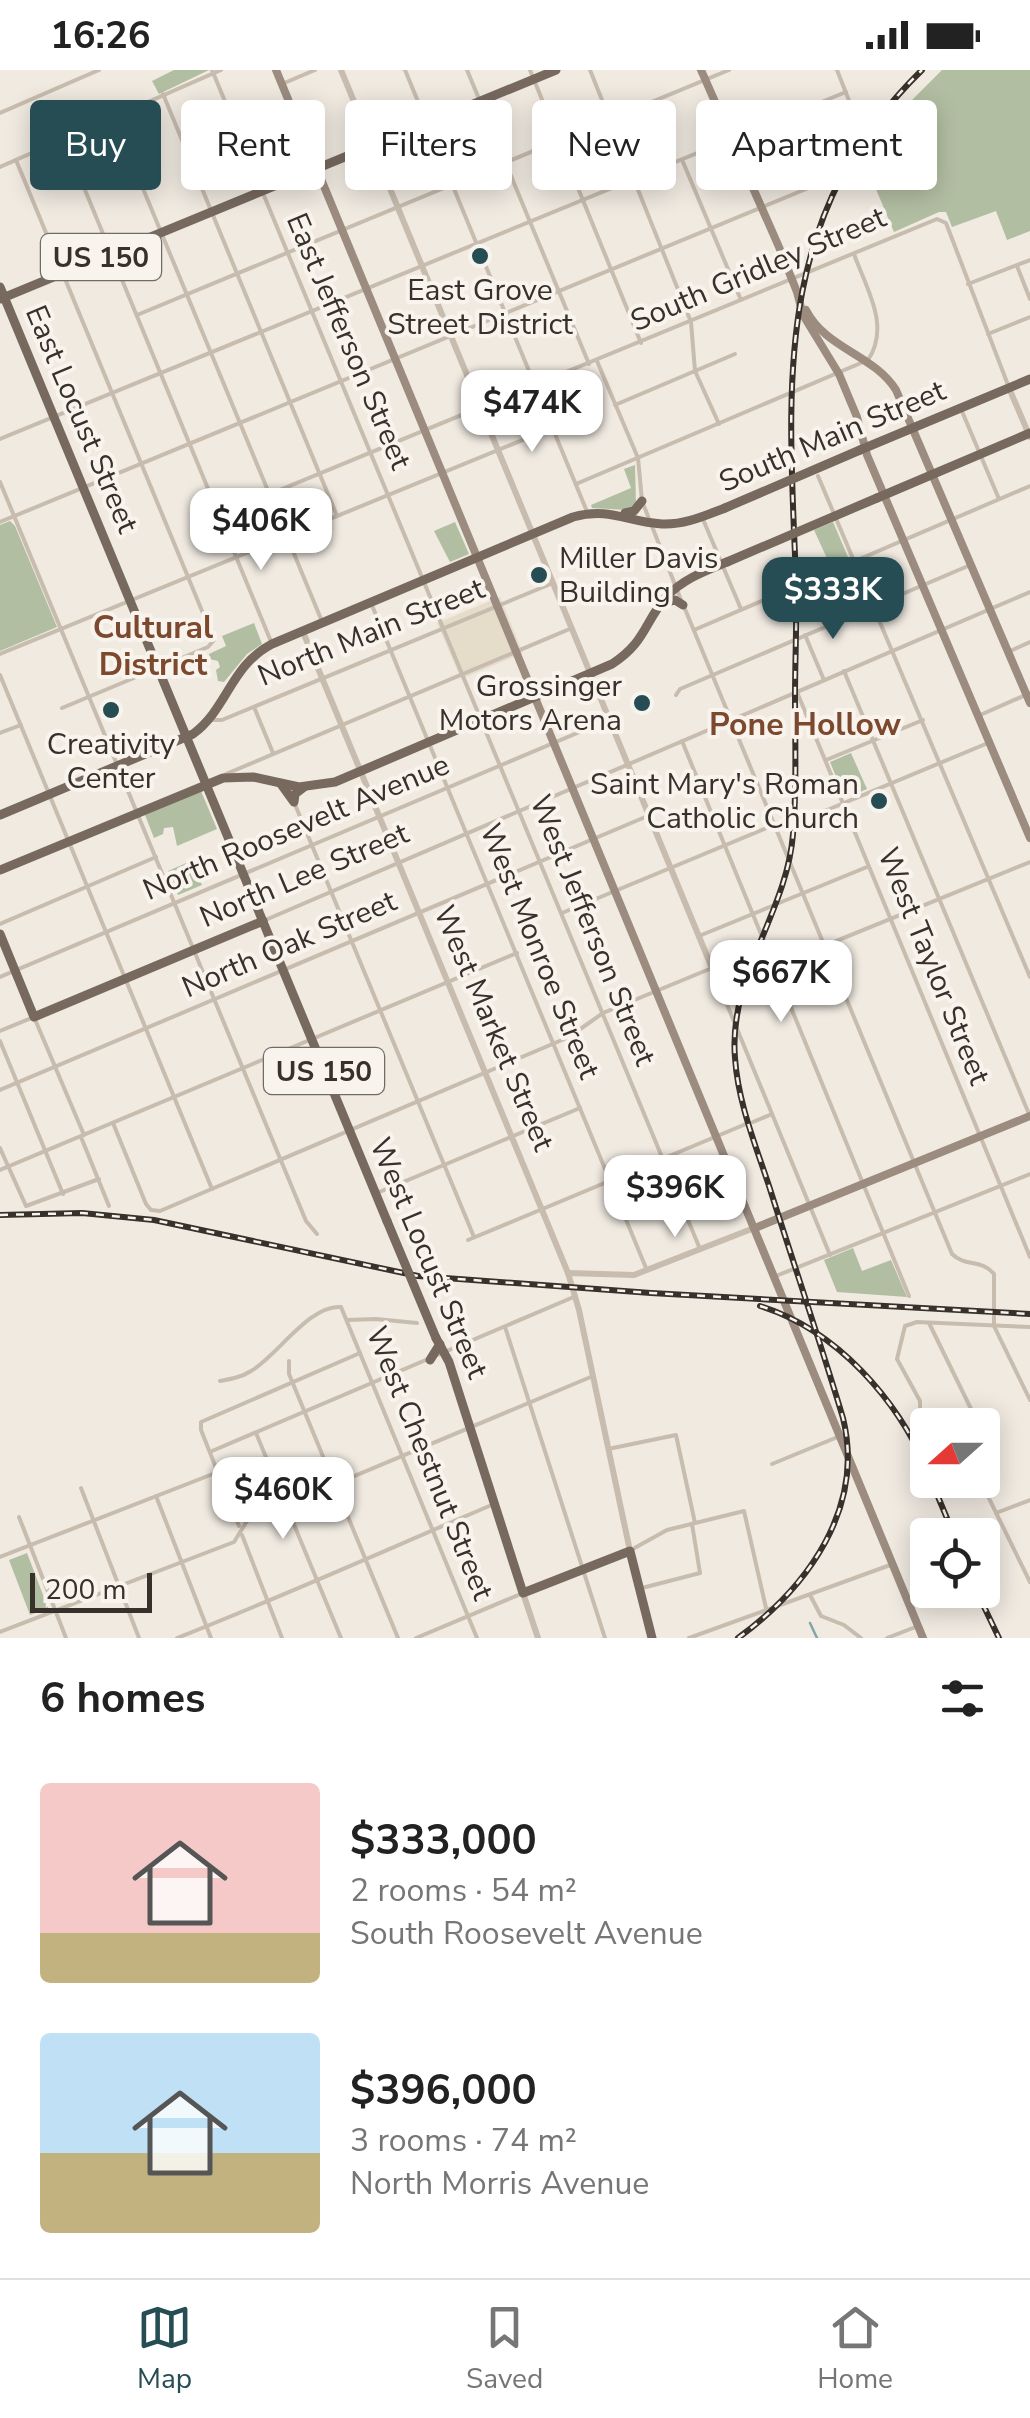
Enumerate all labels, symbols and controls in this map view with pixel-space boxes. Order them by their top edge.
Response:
text: 16:26 [50,10,151,61]
chip: Buy [30,100,161,190]
chip: Rent [181,100,325,190]
chip: Filters [345,100,512,190]
chip: New [532,100,676,190]
chip: Apartment [696,100,937,190]
street label: South Gridley Street [624,197,893,342]
street label: East Jefferson Street [276,207,421,476]
road number: US 150 [41,234,161,280]
marker: East Grove Street District [469,245,491,267]
place label: East Grove Street District [387,270,573,345]
street label: East Locust Street [15,299,148,540]
pin: $474K [462,370,602,455]
street label: South Main Street [713,370,952,503]
text: $474K [483,381,581,424]
pin: $406K [191,488,331,573]
text: $406K [212,499,310,542]
place label: Miller Davis Building [559,538,718,613]
pin: $333K [763,557,903,642]
marker: Miller Davis Building [528,564,550,586]
street label: North Main Street [252,568,491,697]
text: $333K [784,568,882,611]
district label: Cultural District [93,606,213,686]
place label: Grossinger Motors Arena [439,666,622,741]
marker: Grossinger Motors Arena [631,692,653,714]
marker: Creativity Center [100,699,122,721]
district label: Pone Hollow [709,703,902,746]
place label: Creativity Center [47,724,176,799]
street label: North Roosevelt Avenue [137,744,456,911]
place label: Saint Mary's Roman Catholic Church [590,764,859,839]
street label: West Jefferson Street [519,789,666,1072]
marker: Saint Mary's Roman Catholic Church [868,790,890,812]
street label: North Lee Street [193,813,415,938]
street label: West Monroe Street [470,817,610,1085]
street label: West Taylor Street [867,842,1000,1091]
street label: North Oak Street [176,881,403,1008]
street label: West Market Street [423,899,564,1158]
pin: $667K [711,940,851,1025]
text: $667K [732,951,830,994]
road number: US 150 [264,1048,384,1094]
street label: West Locust Street [359,1132,498,1385]
pin: $396K [605,1155,745,1240]
text: $396K [626,1166,724,1209]
street label: West Chestnut Street [356,1320,503,1607]
north arrow [910,1408,1000,1498]
map controls [910,1408,1000,1608]
pin: $460K [213,1457,353,1542]
text: $460K [234,1468,332,1511]
button: locate [910,1518,1000,1608]
scale bar [30,1568,152,1612]
text: 200 m [45,1571,127,1609]
text: 6 homes [40,1670,205,1727]
icon: filters [935,1671,990,1726]
text: $333,000 [350,1812,537,1869]
icon: home [120,1823,240,1943]
text: 2 rooms · 54 m² [350,1869,577,1912]
text: South Roosevelt Avenue [350,1912,703,1955]
text: $396,000 [350,2062,537,2119]
icon: home [120,2073,240,2193]
text: 3 rooms · 74 m² [350,2119,577,2162]
text: North Morris Avenue [350,2162,649,2205]
tab: Map [137,2300,192,2398]
tab: Saved [466,2300,543,2398]
tab: Home [817,2300,893,2398]

